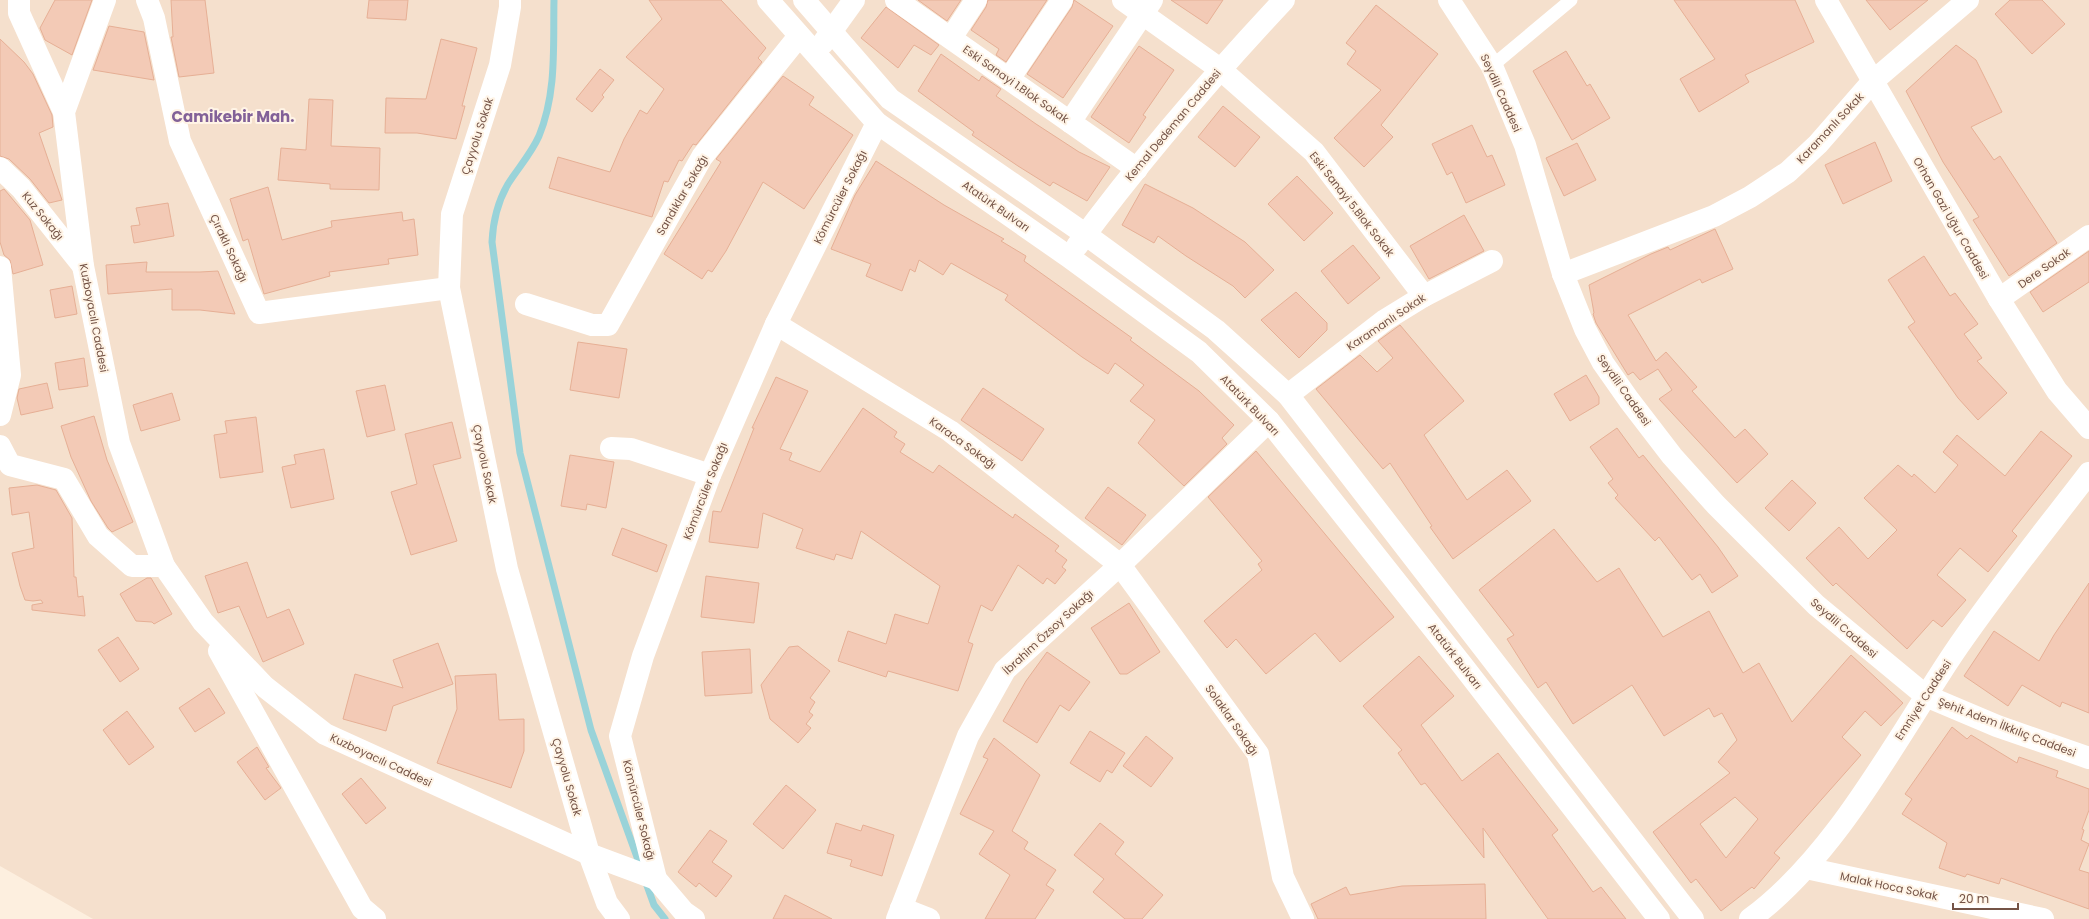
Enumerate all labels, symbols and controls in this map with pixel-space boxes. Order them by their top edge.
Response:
street label: Eski Sanayi 1.Blok Sokak [960,41,1072,127]
street label: Seydili Caddesi [1477,51,1526,135]
street label: Kemal Dedeman Caddesi [1121,65,1225,184]
street label: Karamanlı Sokak [1793,89,1867,167]
street label: Çayyolu Sokak [457,95,497,177]
district label: Camikebir Mah. [172,106,294,127]
street label: Kömürcüler Sokağı [809,147,871,247]
street label: Eski Sanayi 5.Blok Sokak [1306,148,1398,260]
street label: Sandıklar Sokağı [652,152,712,238]
street label: Orhan Gazi Uğur Caddesi [1909,154,1993,282]
street label: Atatürk Bulvarı [959,177,1033,235]
street label: Kuz Sokağı [18,188,68,244]
street label: Çıraklı Sokağı [206,211,252,285]
street label: Dere Sokak [2015,244,2074,292]
street label: Kuzboyacılı Caddesi [76,262,112,374]
street label: Karamanlı Sokak [1343,289,1429,354]
street label: Seydili Caddesi [1593,351,1655,429]
street label: Atatürk Bulvarı [1217,371,1283,439]
street label: Karaca Sokağı [926,413,1000,473]
street label: Çayyolu Sokak [469,423,501,505]
street label: Kömürcüler Sokağı [679,440,731,542]
street label: İbrahim Özsoy Sokağı [999,586,1097,678]
street label: Seydili Caddesi [1807,594,1881,662]
street label: Atatürk Bulvarı [1424,620,1486,692]
street label: Emniyet Caddesi [1891,657,1955,743]
street label: Solaklar Sokağı [1202,681,1262,759]
street label: Şehit Adem İlkkılıç Caddesi [1936,693,2078,761]
street label: Kuzboyacılı Caddesi [328,729,435,791]
street label: Çayyolu Sokak [548,736,586,818]
street label: Kömürcüler Sokağı [619,758,659,862]
street label: Malak Hoca Sokak [1839,868,1940,904]
scale bar [1953,885,2018,911]
text: 20 m [1959,890,1989,907]

